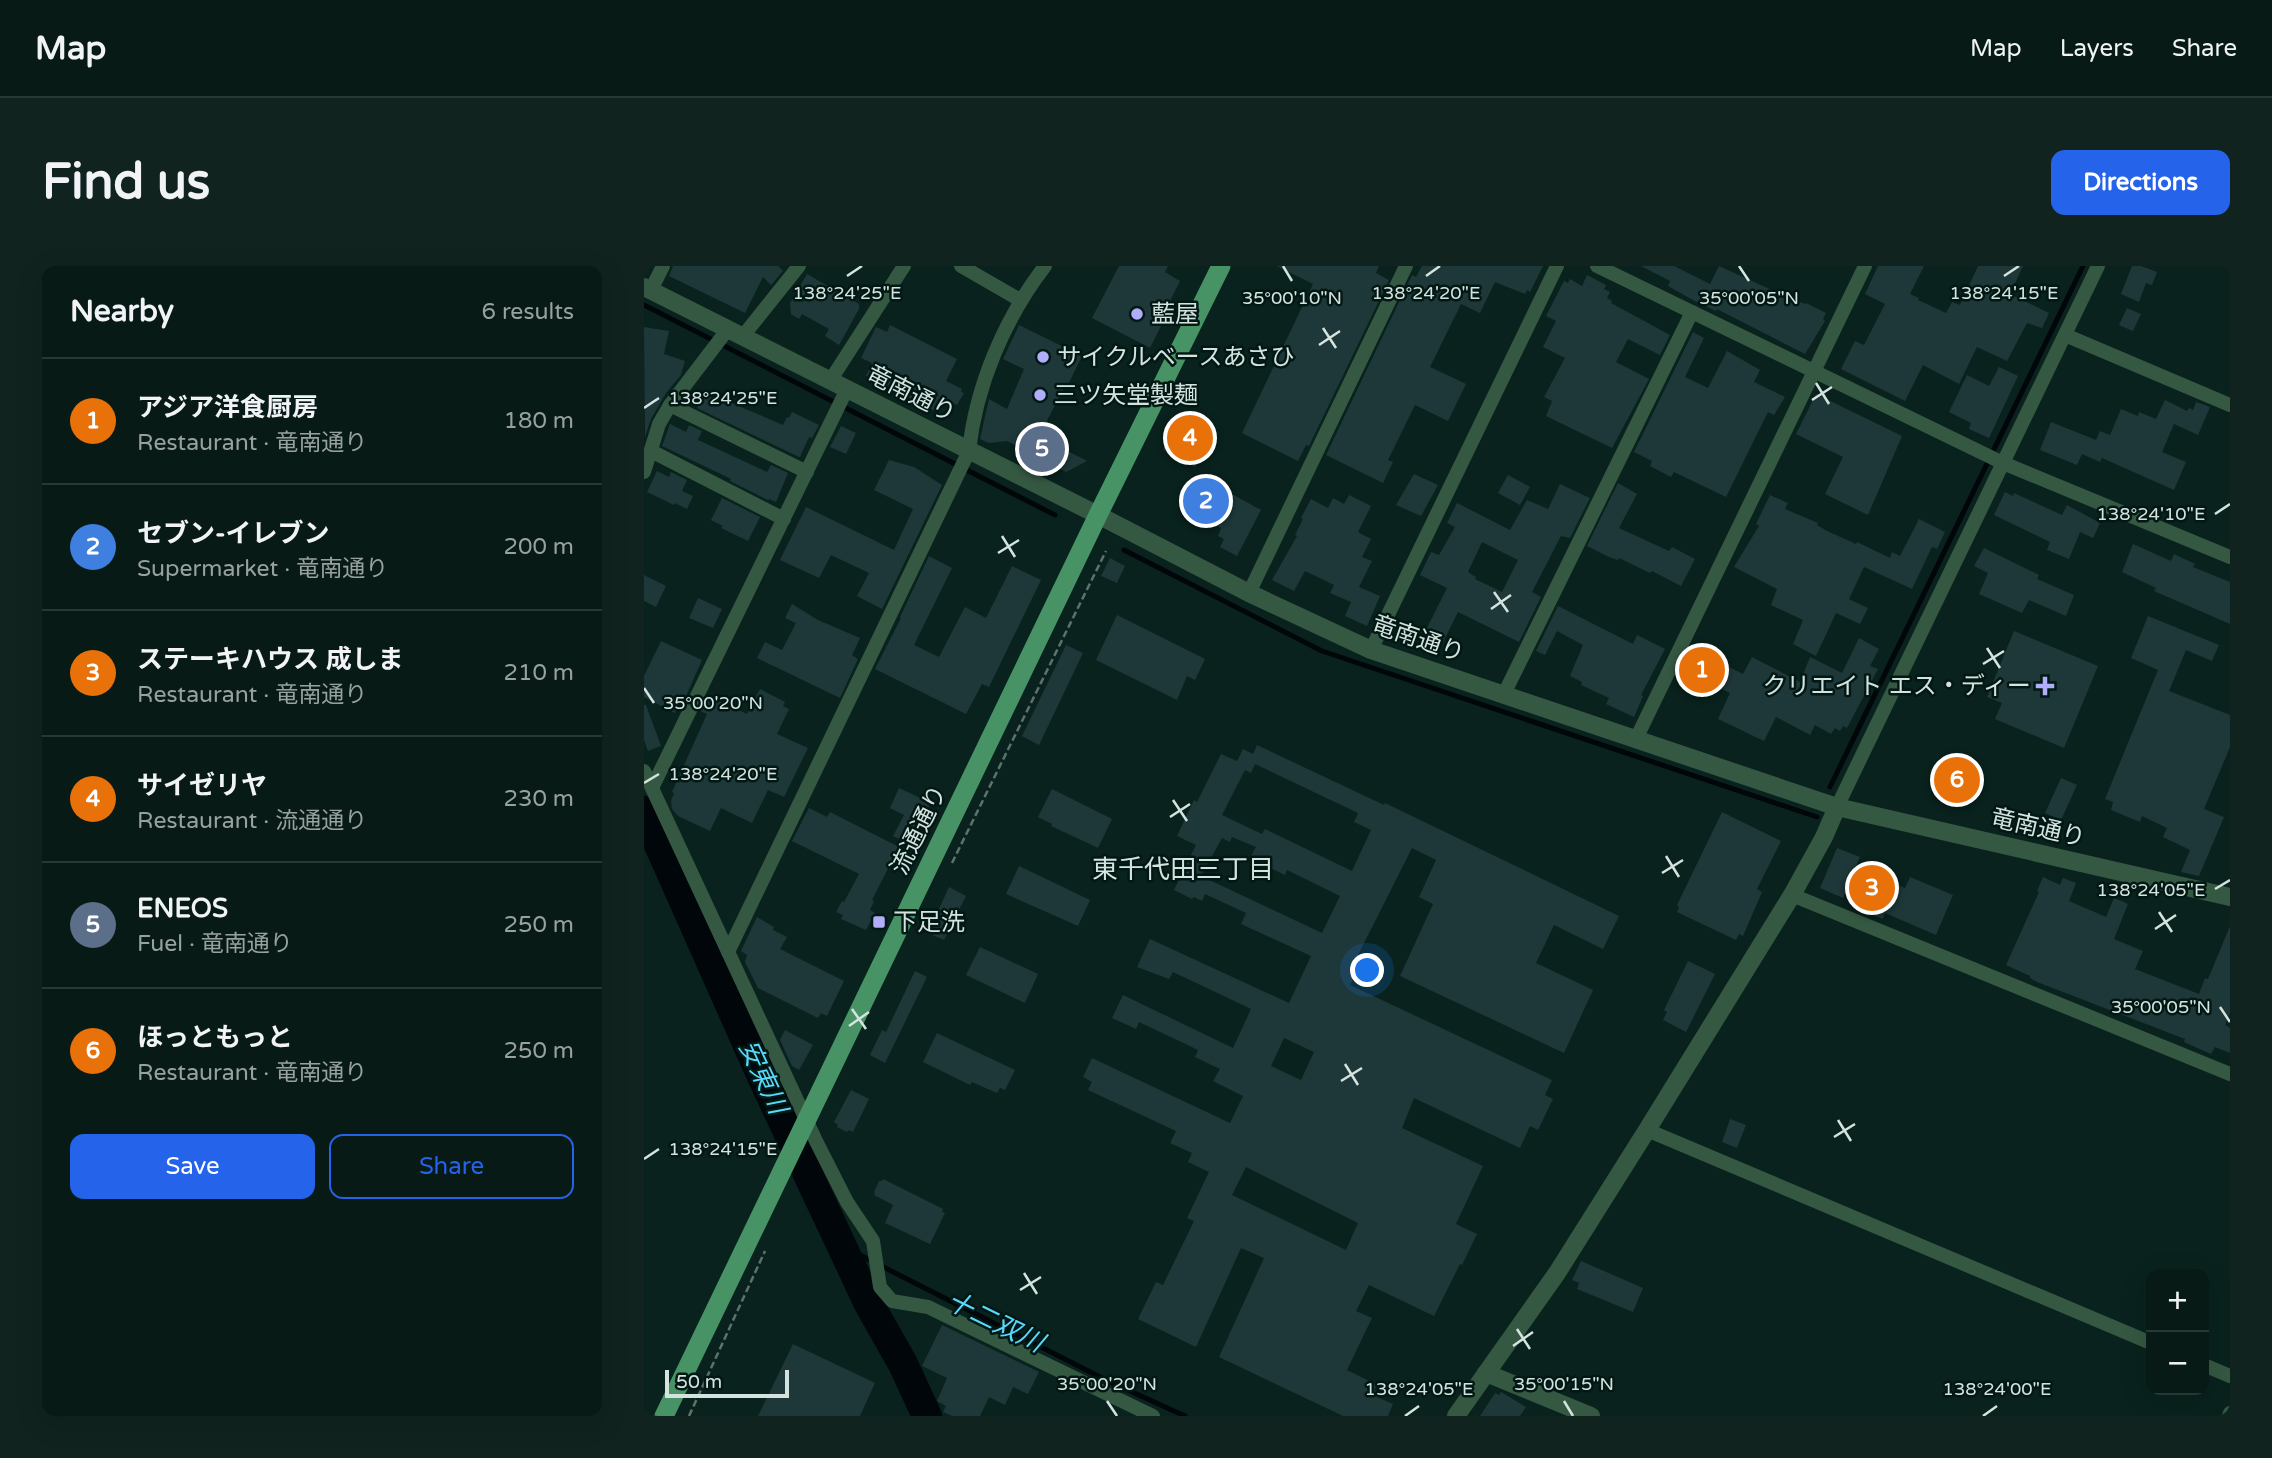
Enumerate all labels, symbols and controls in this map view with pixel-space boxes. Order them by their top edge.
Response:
text: Map [35,29,106,68]
text: Map [1970,34,2022,63]
text: Layers [2060,34,2134,63]
text: Share [2172,34,2237,63]
button: Directions [2051,150,2230,215]
text: Find us [42,153,210,212]
text: 138°24'25"E [793,282,901,304]
text: 138°24'20"E [1372,282,1480,304]
text: 138°24'15"E [1950,282,2058,304]
text: 35°00'10"N [1242,287,1342,309]
text: 35°00'05"N [1699,287,1799,309]
text: Nearby [70,293,174,330]
text: 6 results [481,298,574,326]
place label: 藍屋 [1151,300,1199,329]
marker: 藍屋 [1129,306,1145,322]
place label: サイクルベースあさひ [1057,343,1295,372]
marker: サイクルベースあさひ [1035,349,1051,365]
street label: 竜南通り [862,359,960,429]
place label: 三ツ矢堂製麺 [1054,381,1198,410]
text: 138°24'25"E [669,387,777,409]
marker: 三ツ矢堂製麺 [1032,387,1048,403]
text: アジア洋食厨房 [137,392,318,423]
text: 1 [86,407,100,435]
text: 180 m [504,407,574,435]
pin: 4 [1167,412,1213,464]
pin: 5 [1019,423,1065,475]
text: Restaurant · 竜南通り [137,429,367,457]
pin: 2 [1183,475,1229,527]
text: 138°24'10"E [2097,503,2205,525]
text: セブン-イレブン [137,518,330,549]
text: 2 [86,533,100,561]
text: 200 m [504,533,574,561]
text: Supermarket · 竜南通り [137,555,388,583]
street label: 竜南通り [1368,610,1468,668]
text: ステーキハウス 成しま [137,644,404,675]
pin: 1 [1679,644,1725,696]
text: 3 [86,659,100,687]
text: 210 m [504,659,574,687]
place label: クリエイト エス・ディー [1762,672,2031,701]
marker: クリエイト エス・ディー [2037,678,2053,694]
text: Restaurant · 竜南通り [137,681,367,709]
text: 35°00'20"N [663,692,763,714]
pin: 6 [1934,754,1980,806]
text: 138°24'20"E [669,763,777,785]
text: サイゼリヤ [137,770,267,801]
street label: 流通通り [885,781,953,879]
text: 4 [86,785,100,813]
text: 230 m [504,785,574,813]
street label: 竜南通り [1988,803,2088,853]
text: Restaurant · 流通通り [137,807,367,835]
district label: 東千代田三丁目 [1092,854,1274,885]
pin: 3 [1849,862,1895,914]
text: 138°24'05"E [2097,879,2205,901]
text: ENEOS [137,893,228,924]
place label: 下足洗 [893,908,965,937]
text: 5 [86,911,100,939]
text: 250 m [504,911,574,939]
marker: 下足洗 [871,914,887,930]
text: Fuel · 竜南通り [137,930,293,958]
your location [1350,953,1384,987]
text: 35°00'05"N [2111,996,2211,1018]
text: ほっともっと [137,1022,293,1053]
water label: 安東川 [732,1035,795,1122]
text: 6 [86,1037,100,1065]
text: 250 m [504,1037,574,1065]
text: Restaurant · 竜南通り [137,1059,367,1087]
button: Save [70,1134,315,1199]
button: Share [329,1134,574,1199]
text: 138°24'15"E [669,1138,777,1160]
map controls [2146,1269,2209,1395]
button: + [2146,1269,2209,1332]
water label: 十二双川 [941,1285,1051,1360]
button: − [2146,1332,2209,1395]
scale bar [665,1367,789,1399]
text: 50 m [676,1371,722,1393]
text: 35°00'20"N [1057,1373,1157,1395]
text: 35°00'15"N [1514,1373,1614,1395]
text: 138°24'05"E [1365,1378,1473,1400]
text: 138°24'00"E [1943,1378,2051,1400]

